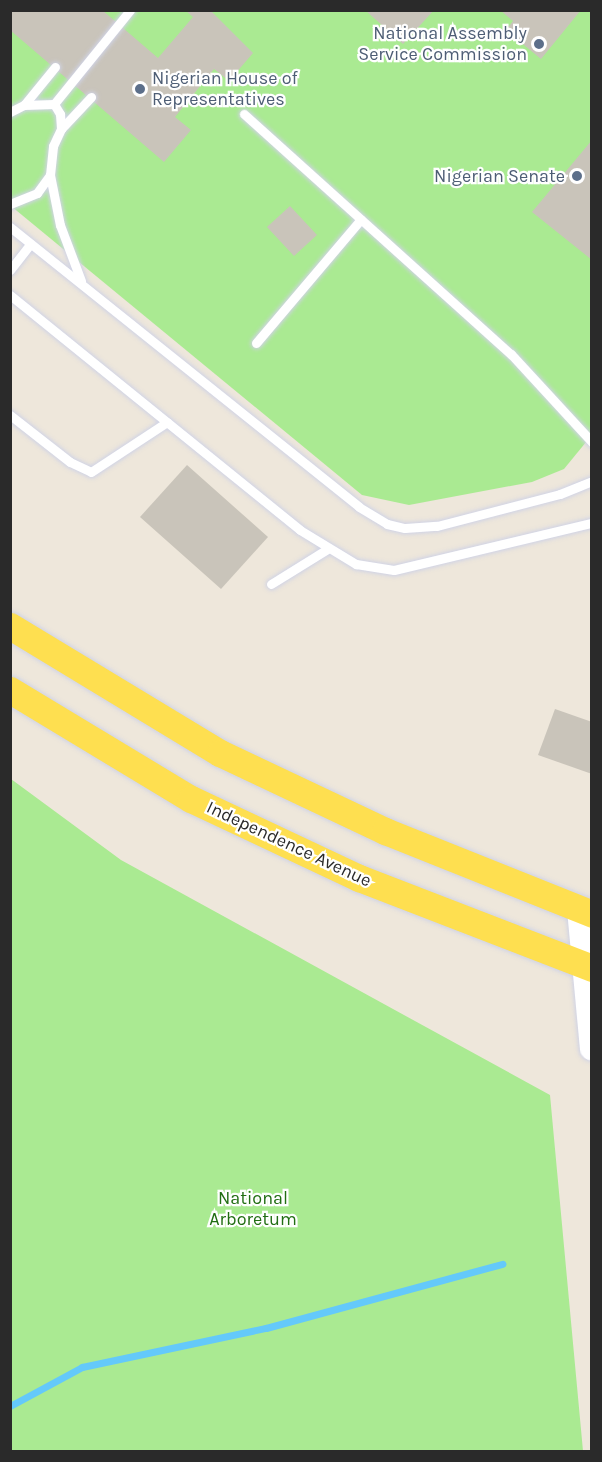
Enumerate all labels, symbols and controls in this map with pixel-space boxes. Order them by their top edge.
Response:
place label: National Assembly Service Commission [358,23,527,66]
marker: National Assembly Service Commission [532,37,546,51]
place label: Nigerian House of Representatives [152,68,298,110]
marker: Nigerian House of Representatives [133,82,147,96]
place label: Nigerian Senate [434,165,565,187]
marker: Nigerian Senate [570,169,584,183]
street label: Independence Avenue [203,796,375,892]
park label: National Arboretum [209,1188,297,1230]

